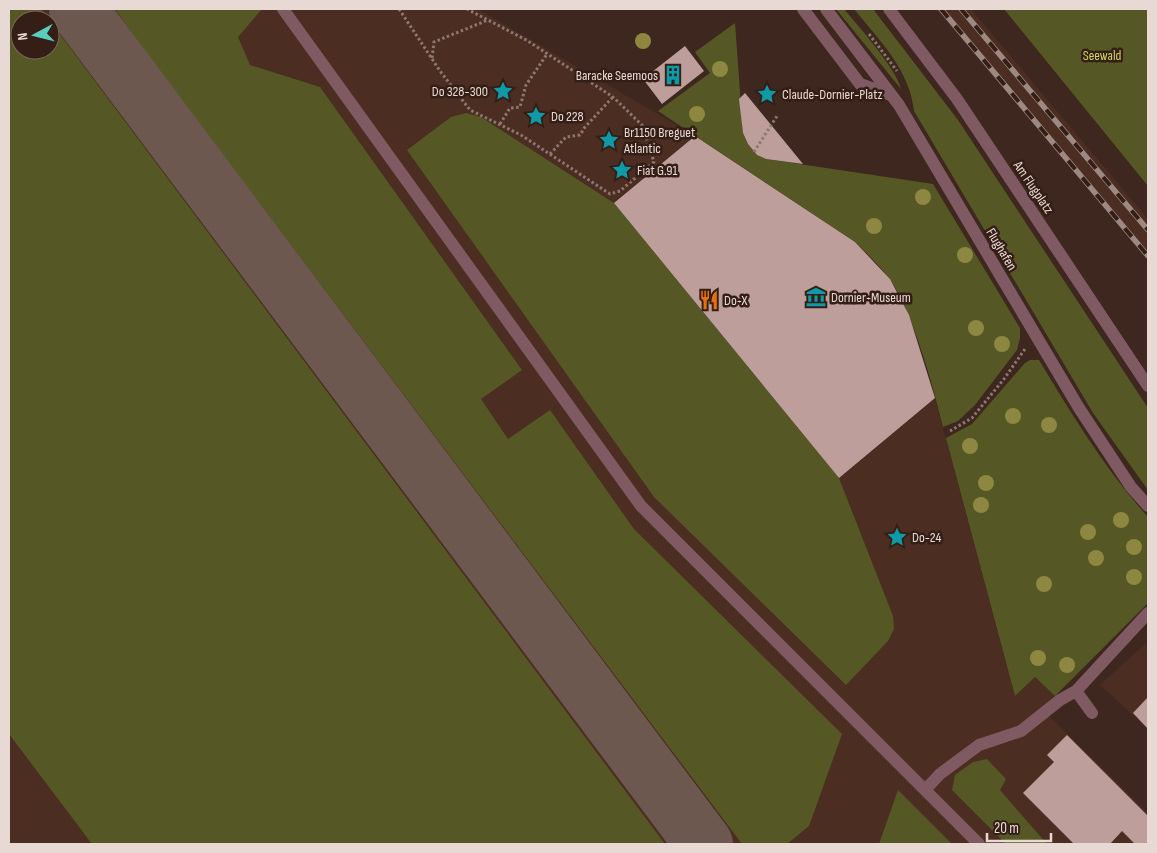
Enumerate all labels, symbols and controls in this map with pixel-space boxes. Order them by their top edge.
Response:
north arrow [10,10,60,60]
text: N [14,32,31,41]
park label: Seewald [1083,47,1122,64]
building icon: Baracke Seemoos [662,64,684,86]
place label: Baracke Seemoos [576,67,658,84]
place icon: Do 328-300 [492,80,514,102]
place label: Do 328-300 [432,83,488,100]
place icon: Claude-Dornier-Platz [756,83,778,105]
place label: Claude-Dornier-Platz [782,86,883,103]
place icon: Do 228 [525,105,547,127]
place label: Do 228 [551,108,584,125]
place label: Br1150 Breguet Atlantic [623,124,695,157]
place icon: Br1150 Breguet Atlantic [598,129,620,151]
street label: Am Flugplatz [1009,157,1057,217]
place icon: Fiat G.91 [611,159,633,181]
place label: Fiat G.91 [637,162,678,179]
street label: Flughafen [982,225,1021,273]
museum icon: Dornier-Museum [805,286,827,308]
restaurant icon: Do-X [698,289,720,311]
place label: Dornier-Museum [831,289,911,306]
place label: Do-X [724,292,747,309]
place icon: Do-24 [886,526,908,548]
place label: Do-24 [912,529,942,546]
scale bar [987,810,1051,842]
text: 20 m [994,819,1019,838]

